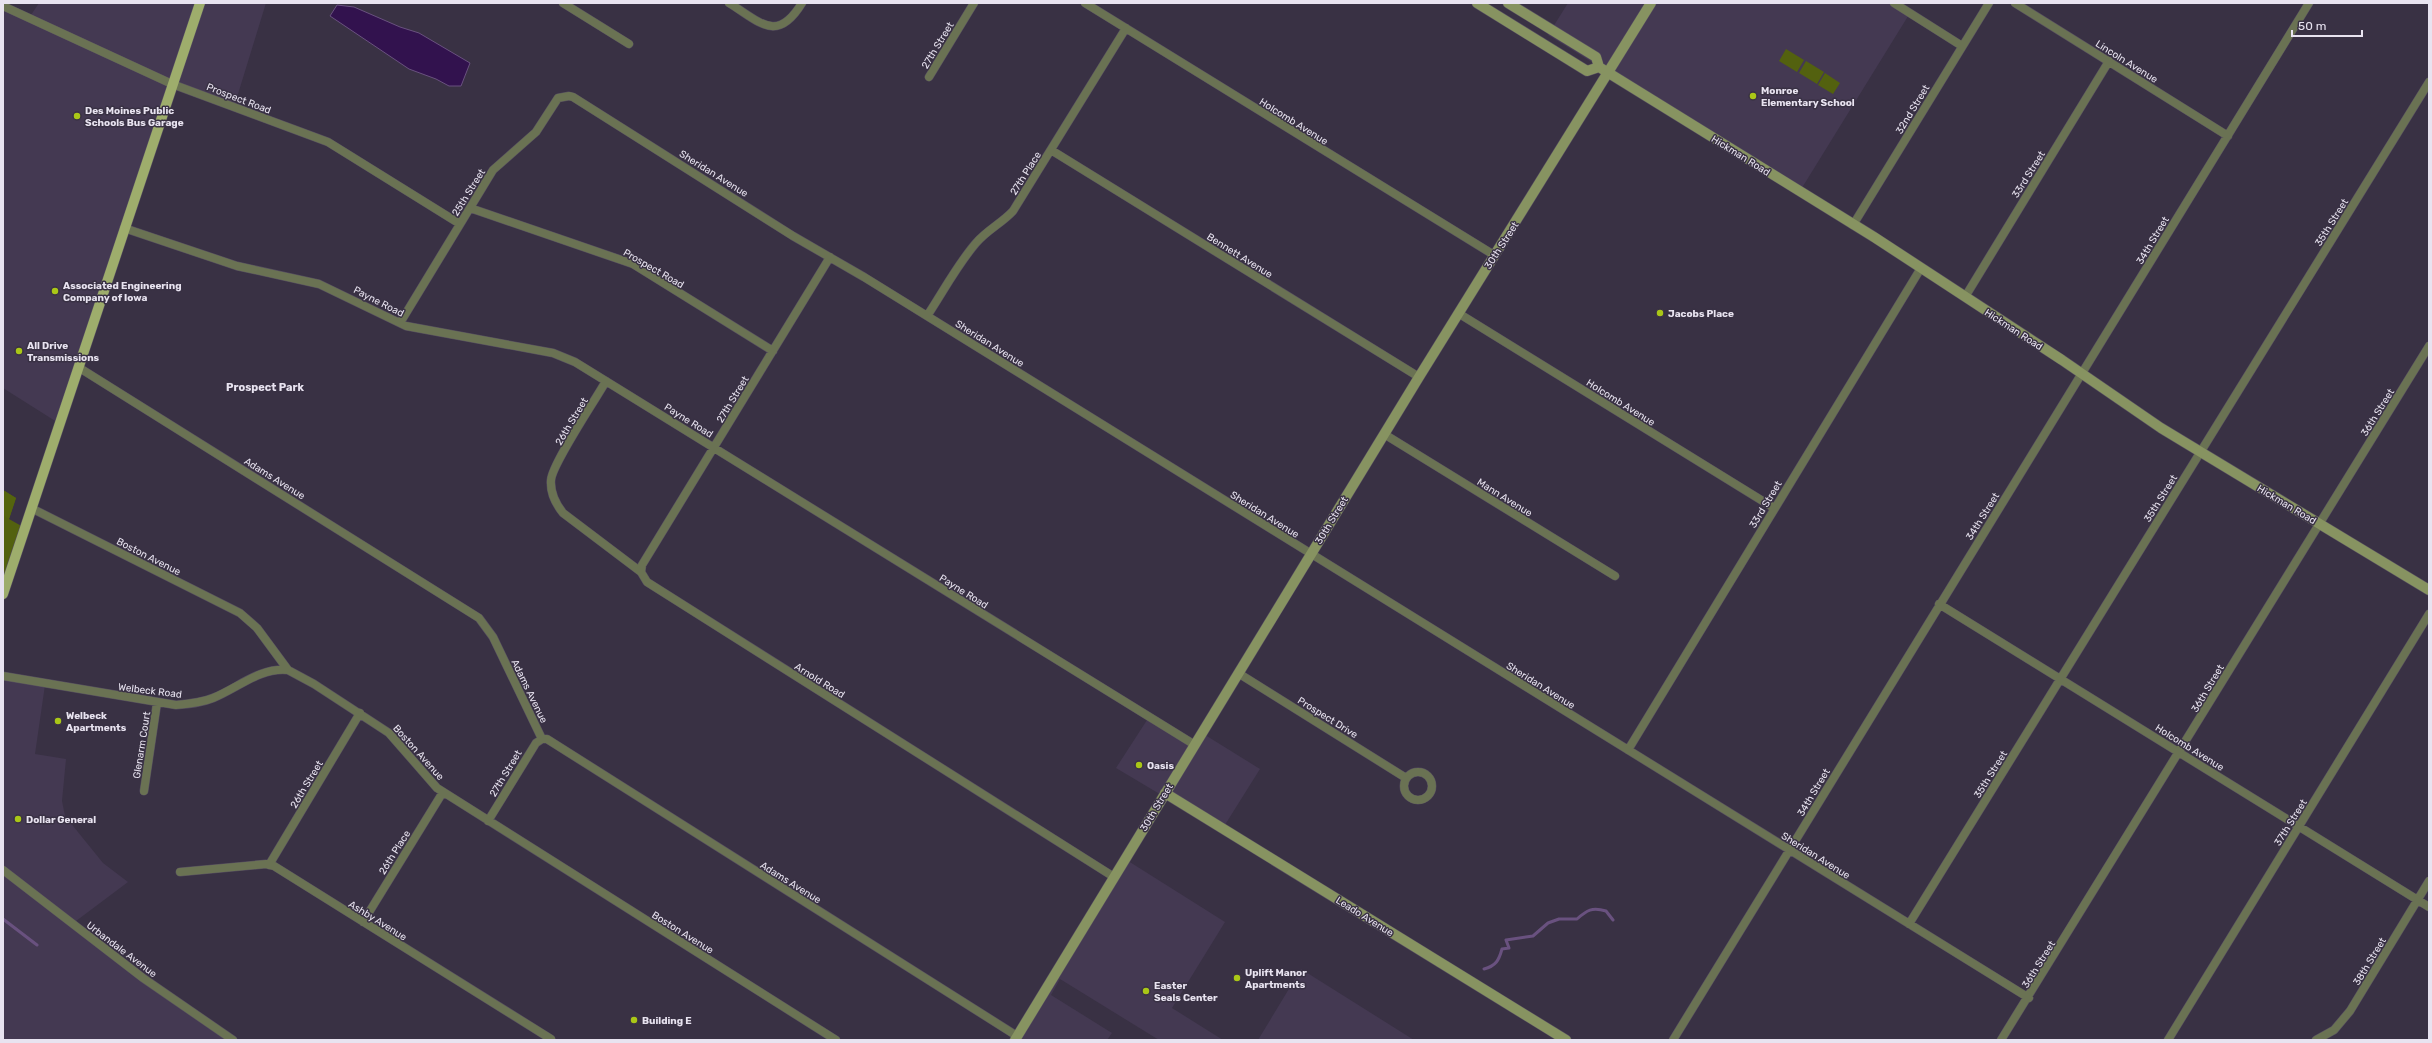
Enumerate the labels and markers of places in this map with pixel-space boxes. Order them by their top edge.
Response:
place label: Monroe Elementary School [1761,85,1855,109]
marker: Monroe Elementary School [1748,91,1758,101]
place label: Des Moines Public Schools Bus Garage [85,105,184,129]
marker: Des Moines Public Schools Bus Garage [72,111,82,121]
place label: Associated Engineering Company of Iowa [63,280,182,304]
marker: Associated Engineering Company of Iowa [50,286,60,296]
marker: Jacobs Place [1655,308,1665,318]
place label: Jacobs Place [1668,308,1734,320]
place label: All Drive Transmissions [27,340,100,364]
marker: All Drive Transmissions [14,346,24,356]
place label: Welbeck Apartments [66,710,127,734]
marker: Welbeck Apartments [53,716,63,726]
marker: Oasis [1134,760,1144,770]
place label: Oasis [1147,760,1174,772]
marker: Dollar General [13,814,23,824]
place label: Dollar General [26,814,96,826]
place label: Uplift Manor Apartments [1245,967,1307,991]
marker: Uplift Manor Apartments [1232,973,1242,983]
place label: Easter Seals Center [1154,980,1218,1004]
marker: Easter Seals Center [1141,986,1151,996]
marker: Building E [629,1015,639,1025]
place label: Building E [642,1015,692,1027]

